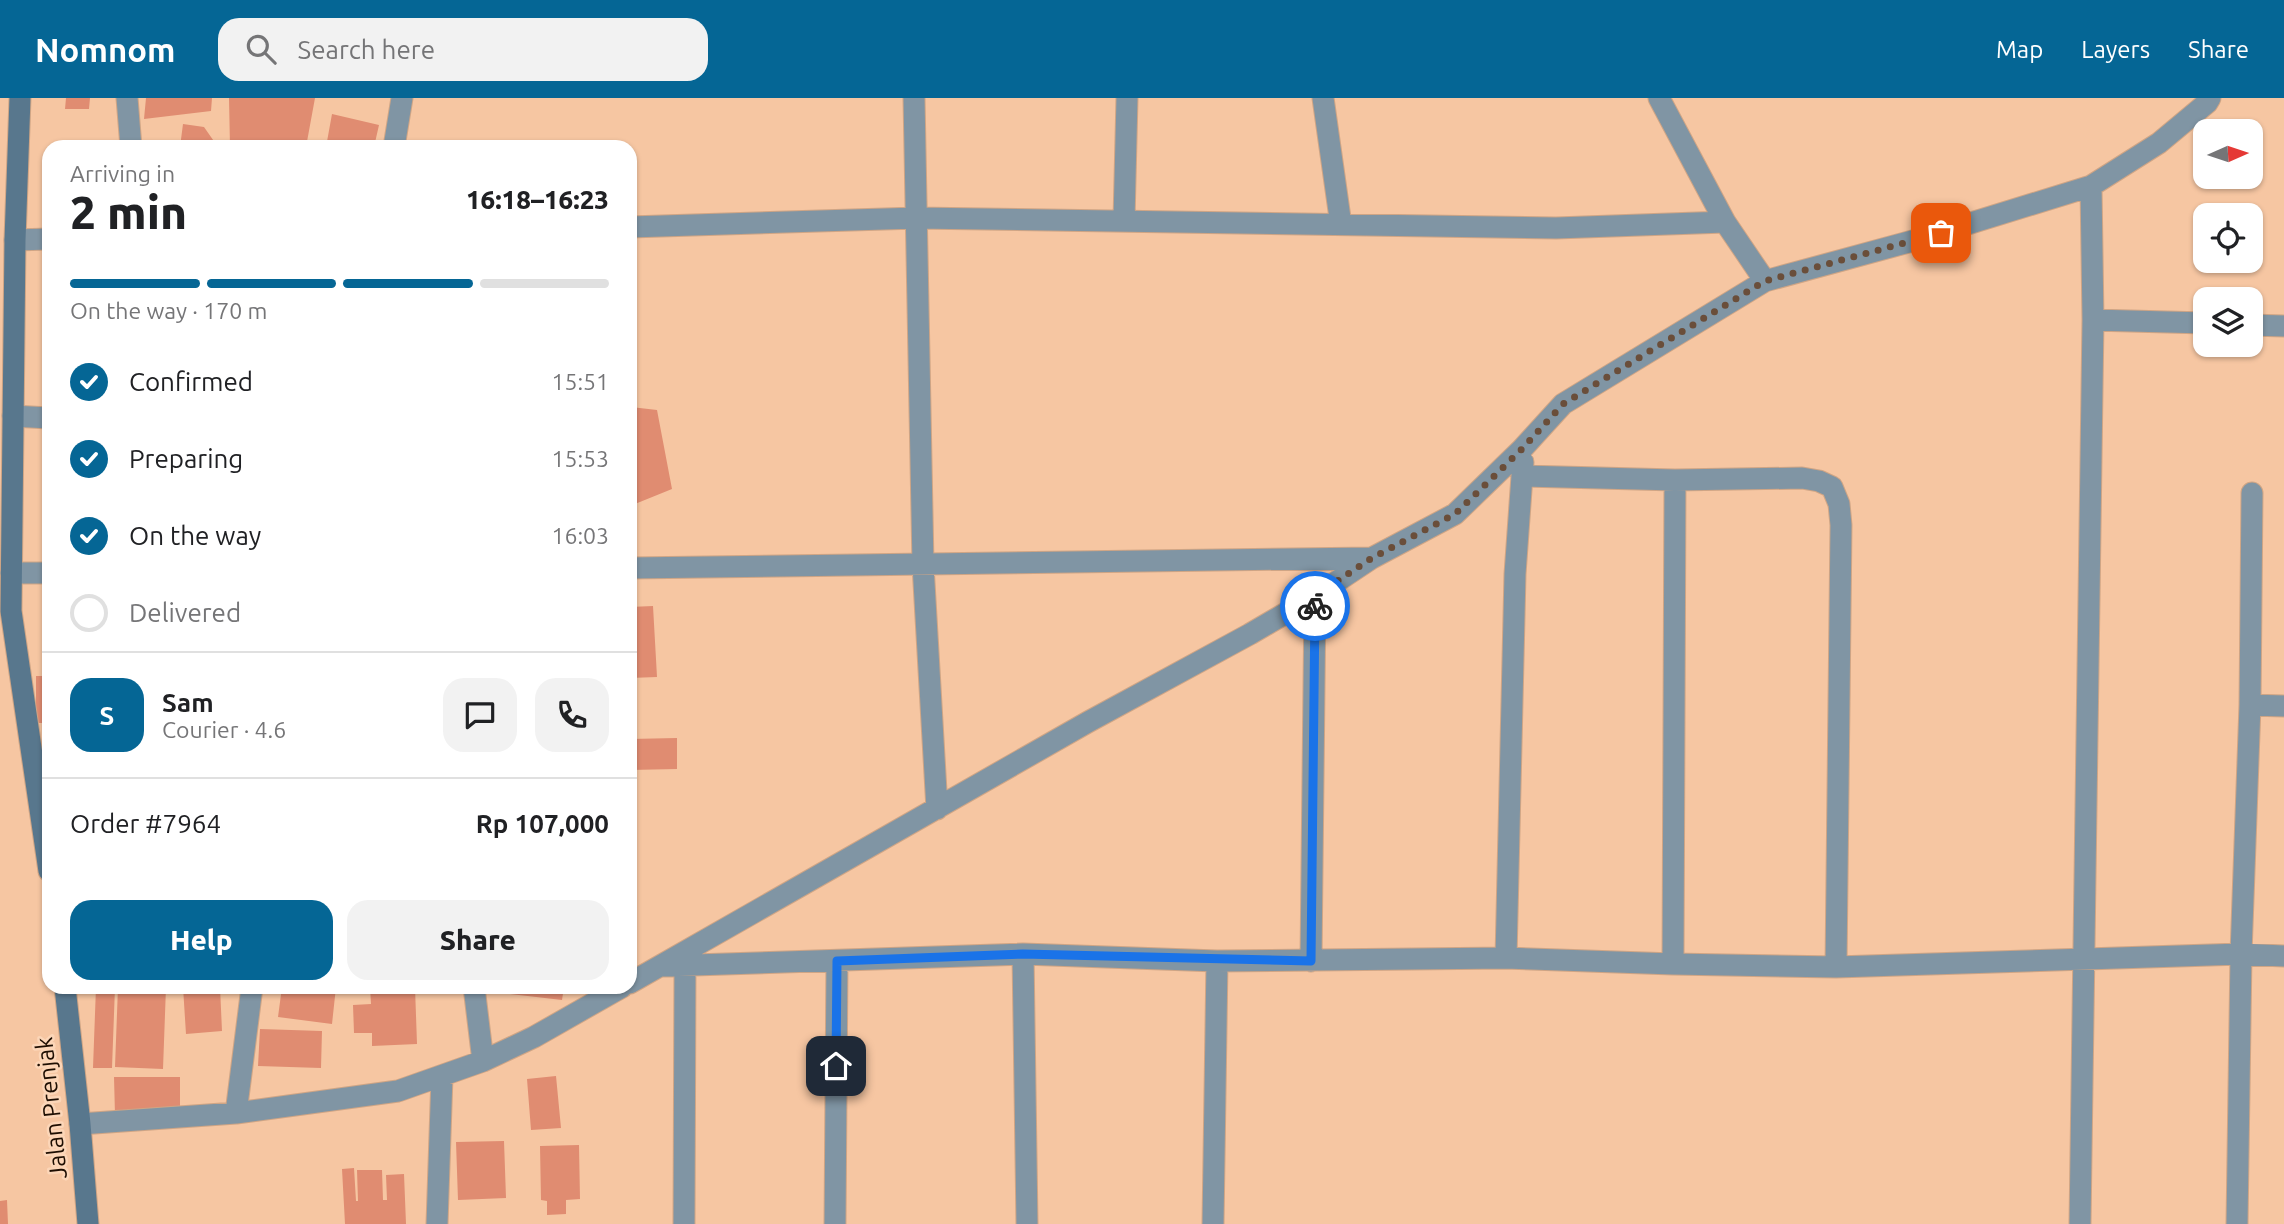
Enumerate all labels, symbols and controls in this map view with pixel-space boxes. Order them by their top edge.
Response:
search box [218,18,708,81]
icon: search [242,30,280,68]
text: Nomnom [35,31,176,68]
text: Search here [298,35,435,64]
text: Map [1996,36,2043,63]
text: Layers [2081,36,2150,63]
text: Share [2188,36,2249,63]
north arrow [2193,119,2263,189]
map controls [2193,119,2263,357]
text: Arriving in [70,161,175,186]
text: 16:18–16:23 [466,185,609,214]
text: 2 min [70,186,187,238]
pin [1911,203,1971,263]
button: locate [2193,203,2263,273]
icon: bag [1922,214,1960,252]
button: layers [2193,287,2263,357]
text: On the way · 170 m [70,298,267,323]
icon: check [70,363,108,401]
text: Confirmed [129,367,253,396]
text: 15:51 [551,369,609,394]
icon: check [70,440,108,478]
text: Preparing [129,444,243,473]
text: 15:53 [551,446,609,471]
icon: check [70,517,108,555]
text: On the way [129,521,261,550]
text: 16:03 [551,523,609,548]
courier [1280,571,1350,641]
icon: bike [1296,587,1334,625]
text: Delivered [129,598,241,627]
button: chat [443,678,517,752]
button: phone [535,678,609,752]
text: Sam [162,688,214,717]
text: S [100,701,114,730]
text: Courier · 4.6 [162,717,286,742]
text: Order #7964 [70,809,221,838]
text: Rp 107,000 [476,809,609,838]
button: Help [70,900,333,980]
button: Share [347,900,609,980]
street label: Jalan Prenjak [30,1036,72,1180]
pin [806,1036,866,1096]
icon: home [817,1047,855,1085]

